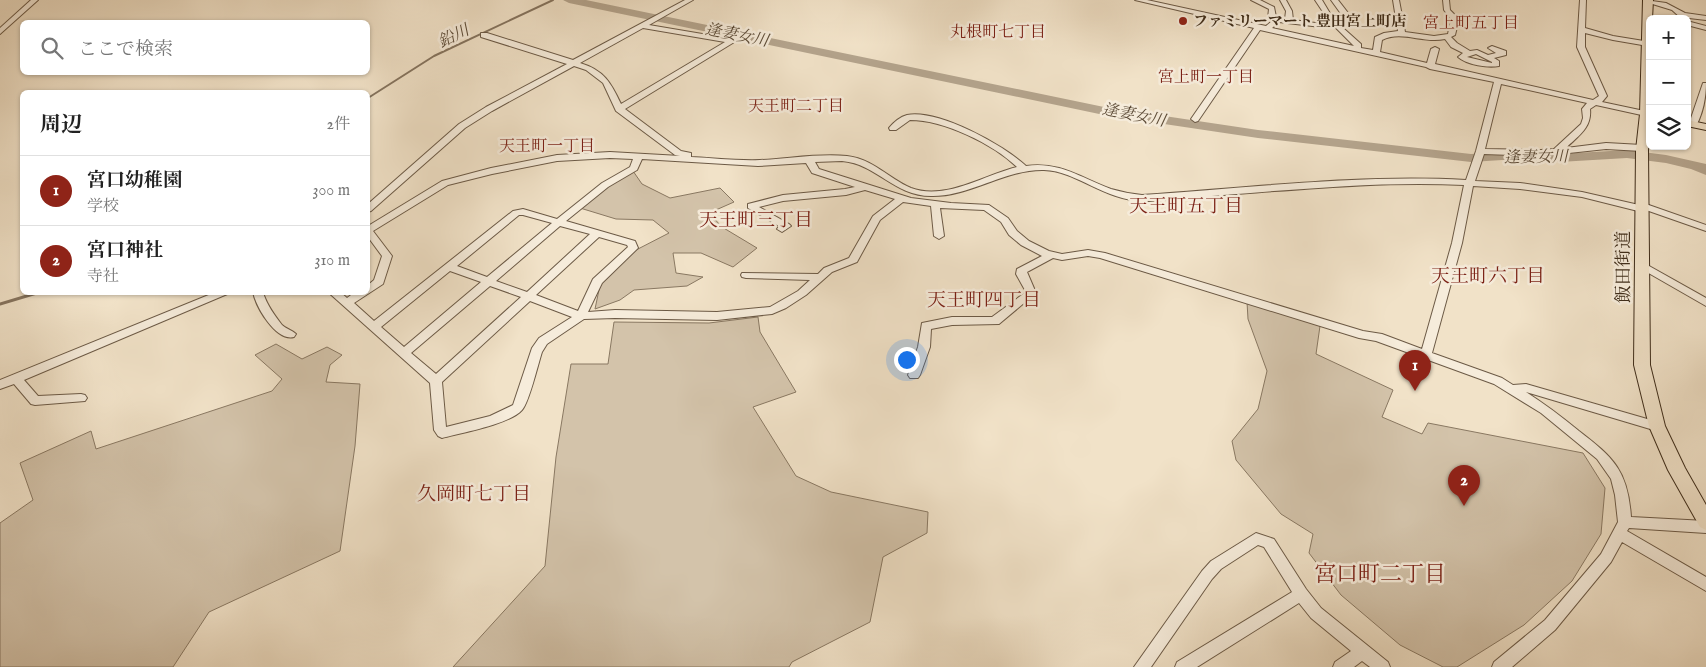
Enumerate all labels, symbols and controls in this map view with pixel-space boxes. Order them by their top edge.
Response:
place label: ファミリーマート 豊田宮上町店 [1193,12,1406,31]
district label: 宮上町五丁目 [1423,14,1519,34]
marker: ファミリーマート 豊田宮上町店 [1177,15,1189,27]
map controls [1646,15,1691,150]
button: + [1646,15,1691,60]
search box [20,20,370,75]
water label: 鉛川 [435,20,474,53]
water label: 逢妻女川 [703,20,772,52]
district label: 丸根町七丁目 [950,23,1046,43]
icon: search [38,34,66,62]
text: ここで検索 [78,38,173,62]
button: − [1646,60,1691,105]
district label: 宮上町一丁目 [1158,68,1254,88]
district label: 天王町二丁目 [748,97,844,117]
water label: 逢妻女川 [1100,100,1169,132]
button: layers [1646,105,1691,150]
text: 周辺 [40,112,82,139]
text: 2件 [326,115,350,135]
district label: 天王町一丁目 [499,137,595,157]
water label: 逢妻女川 [1504,147,1570,169]
text: 宮口幼稚園 [87,169,182,193]
text: 1 [53,181,59,201]
text: 300 m [312,181,350,201]
district label: 天王町五丁目 [1129,195,1243,219]
text: 学校 [87,197,119,217]
district label: 天王町三丁目 [699,209,813,233]
street label: 飯田街道 [1613,231,1636,303]
text: 宮口神社 [87,239,163,263]
text: 2 [52,251,60,271]
text: 310 m [314,251,350,271]
district label: 天王町六丁目 [1431,265,1545,289]
text: 寺社 [87,267,119,287]
district label: 天王町四丁目 [927,289,1041,313]
your location [894,347,920,373]
pin: 1 [1399,350,1431,391]
pin: 2 [1448,465,1480,506]
district label: 久岡町七丁目 [417,483,531,507]
district label: 宮口町二丁目 [1314,561,1446,589]

